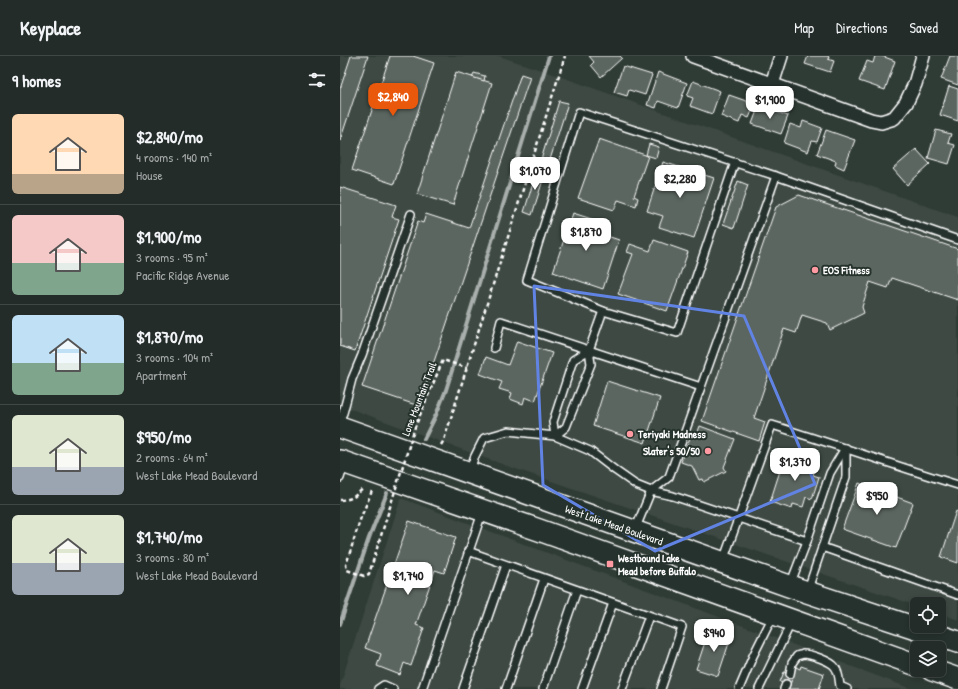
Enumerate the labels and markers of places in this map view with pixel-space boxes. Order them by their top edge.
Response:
pin: $2,840 [360,83,426,117]
pin: $1,900 [737,86,803,120]
pin: $1,070 [502,157,568,191]
pin: $2,280 [647,165,713,199]
pin: $1,870 [553,218,619,252]
place label: EOS Fitness [823,263,871,277]
marker: EOS Fitness [810,265,820,275]
place label: Teriyaki Madness [637,427,706,442]
marker: Teriyaki Madness [625,429,635,439]
place label: Slater's 50/50 [643,444,700,458]
marker: Slater's 50/50 [703,446,713,456]
pin: $1,370 [762,448,828,482]
pin: $950 [853,482,901,516]
place label: Westbound Lake Mead before Buffalo [618,551,696,578]
marker: Westbound Lake Mead before Buffalo [605,559,615,569]
pin: $1,740 [375,562,441,596]
pin: $940 [690,619,738,653]

